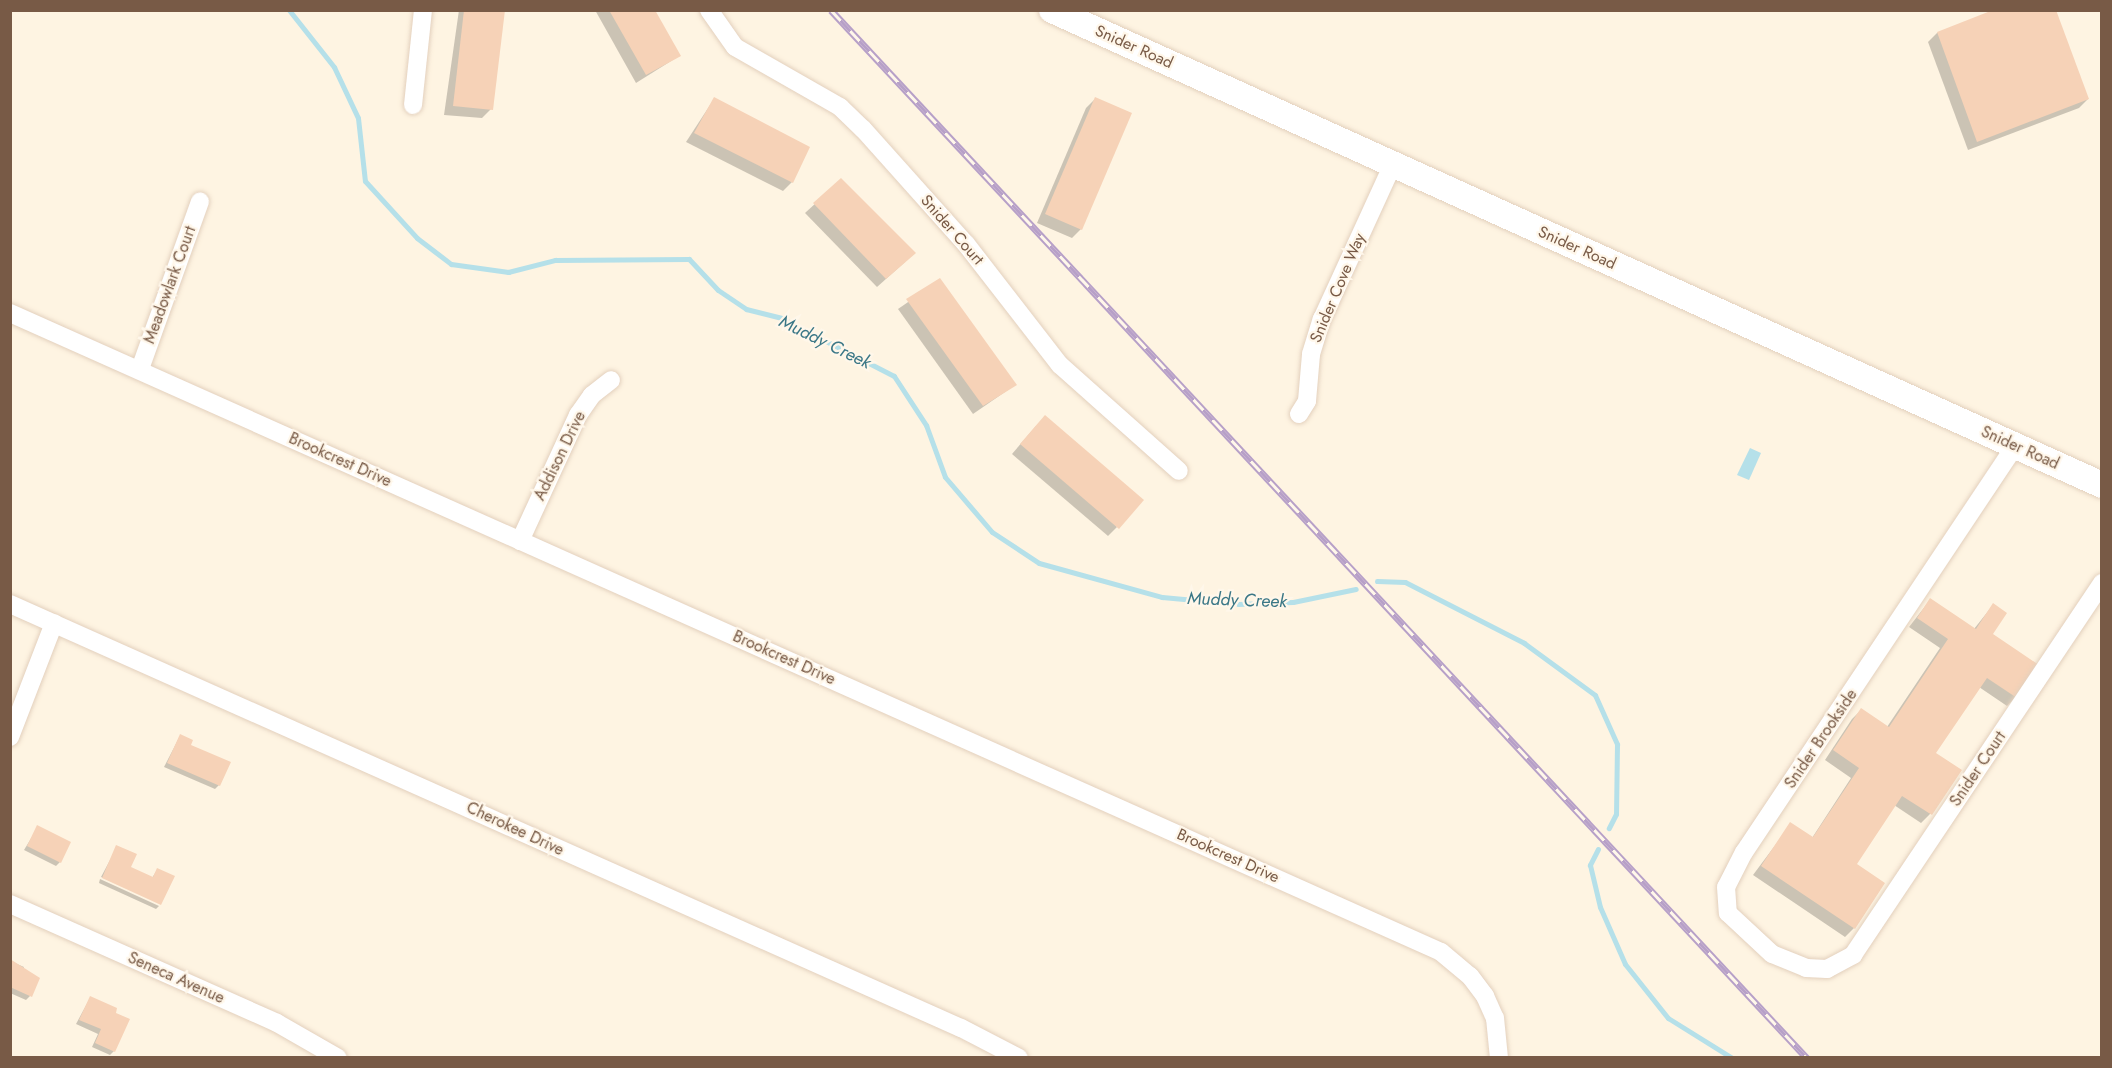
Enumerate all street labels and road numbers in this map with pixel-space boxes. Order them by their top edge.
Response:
street label: Snider Road [1092,21,1176,73]
street label: Snider Court [916,191,988,269]
street label: Snider Road [1535,222,1619,274]
street label: Meadowlark Court [140,224,200,346]
street label: Snider Cove Way [1306,230,1370,346]
street label: Addison Drive [530,408,590,504]
street label: Snider Road [1978,422,2062,474]
street label: Brookcrest Drive [286,429,394,491]
street label: Brookcrest Drive [730,627,838,689]
street label: Snider Brookside [1781,686,1861,792]
street label: Snider Court [1946,728,2010,810]
street label: Cherokee Drive [463,798,567,860]
street label: Brookcrest Drive [1174,825,1282,887]
street label: Seneca Avenue [125,948,227,1008]

